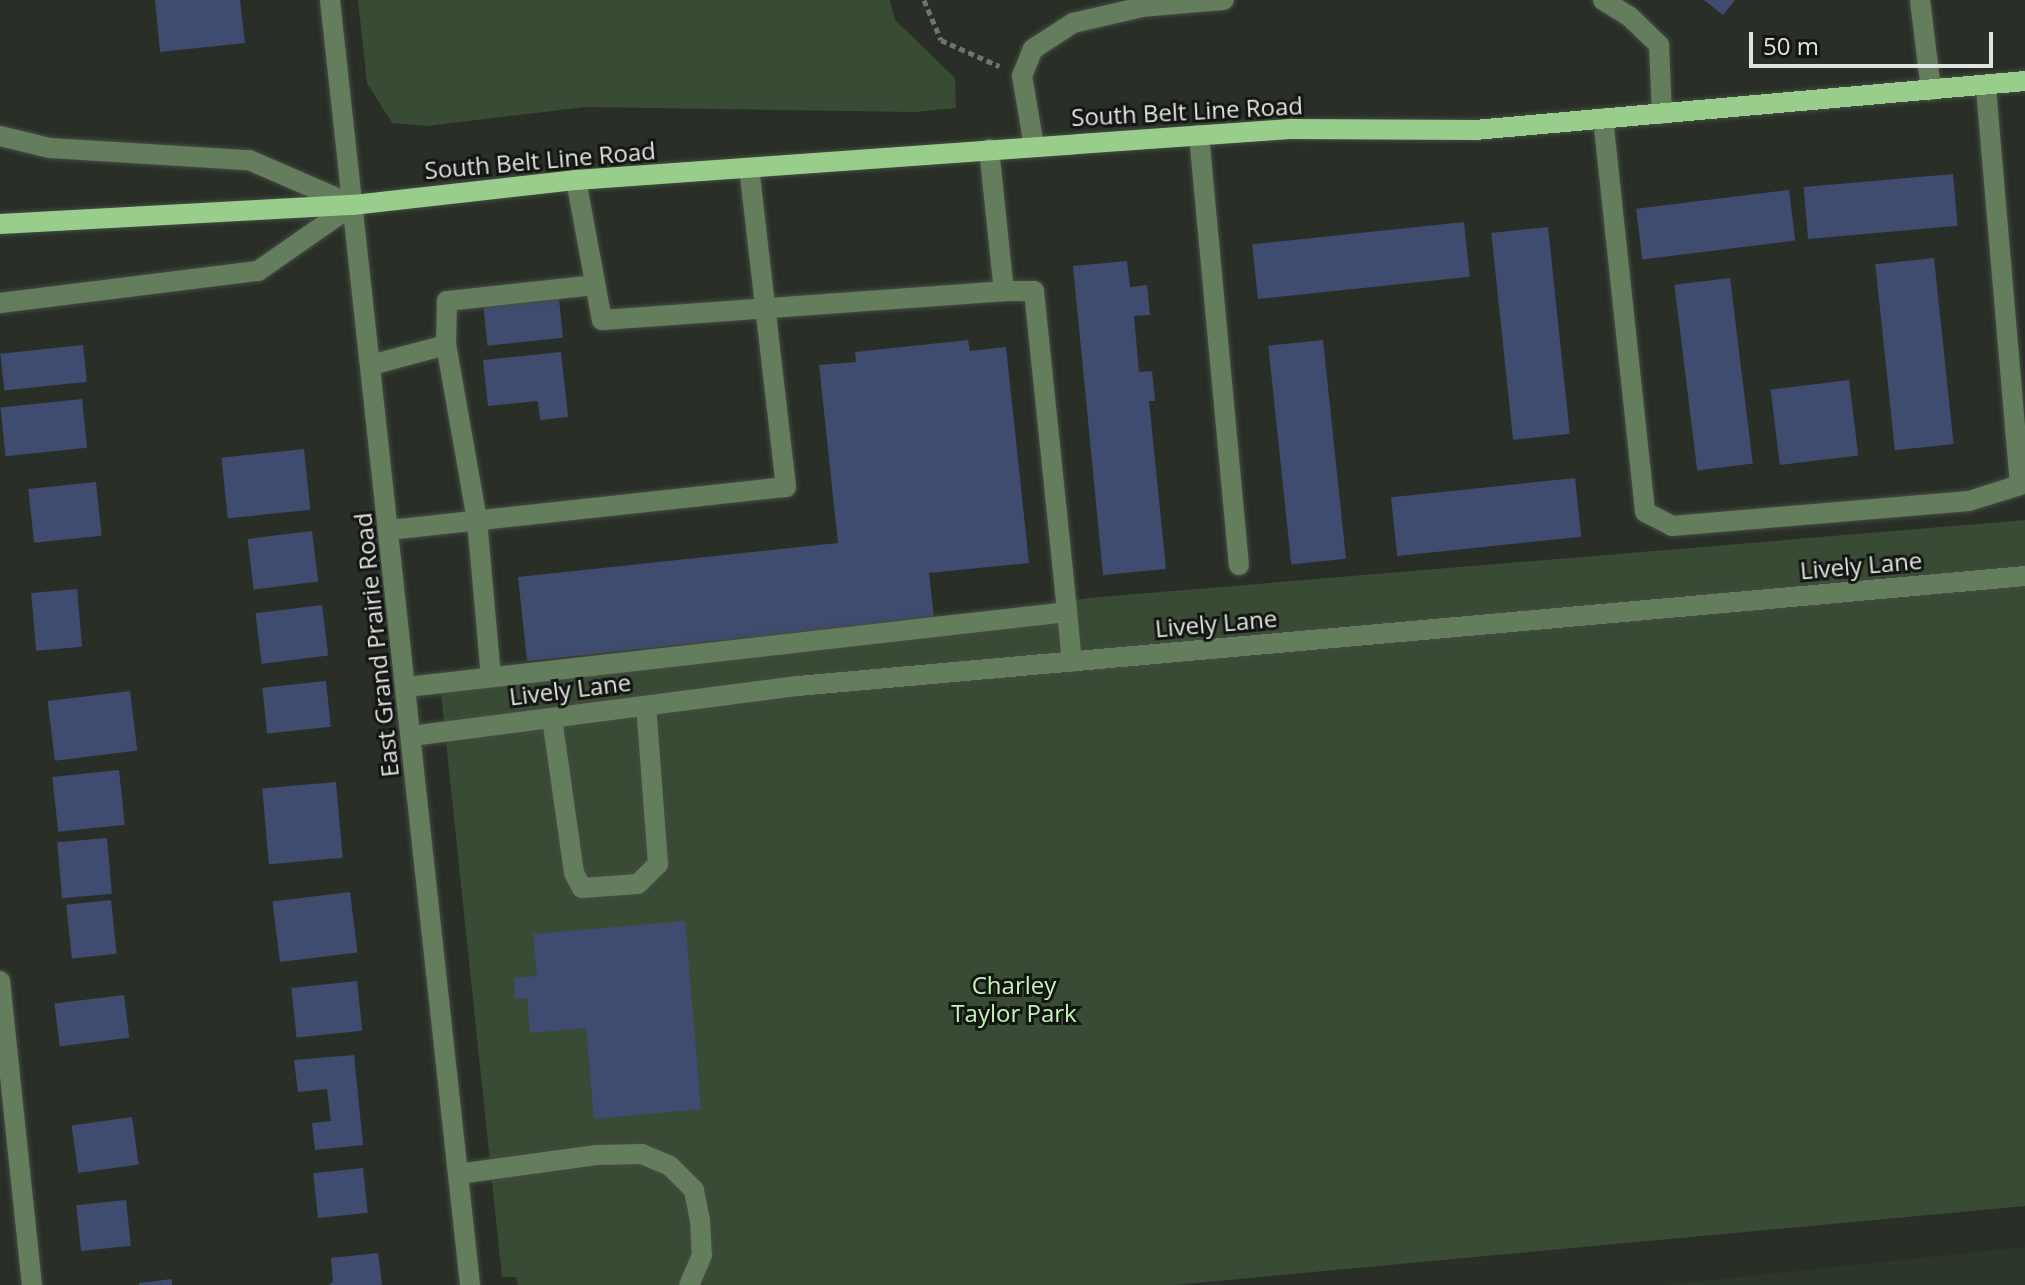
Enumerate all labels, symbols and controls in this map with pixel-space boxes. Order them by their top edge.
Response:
scale bar [1753,16,1997,66]
text: 50 m [1763,29,1819,62]
street label: South Belt Line Road [1070,91,1304,131]
street label: South Belt Line Road [423,136,657,184]
street label: East Grand Prairie Road [348,511,404,779]
street label: Lively Lane [1799,545,1923,585]
street label: Lively Lane [1154,603,1278,643]
street label: Lively Lane [507,667,633,711]
park label: Charley Taylor Park [951,971,1077,1027]

